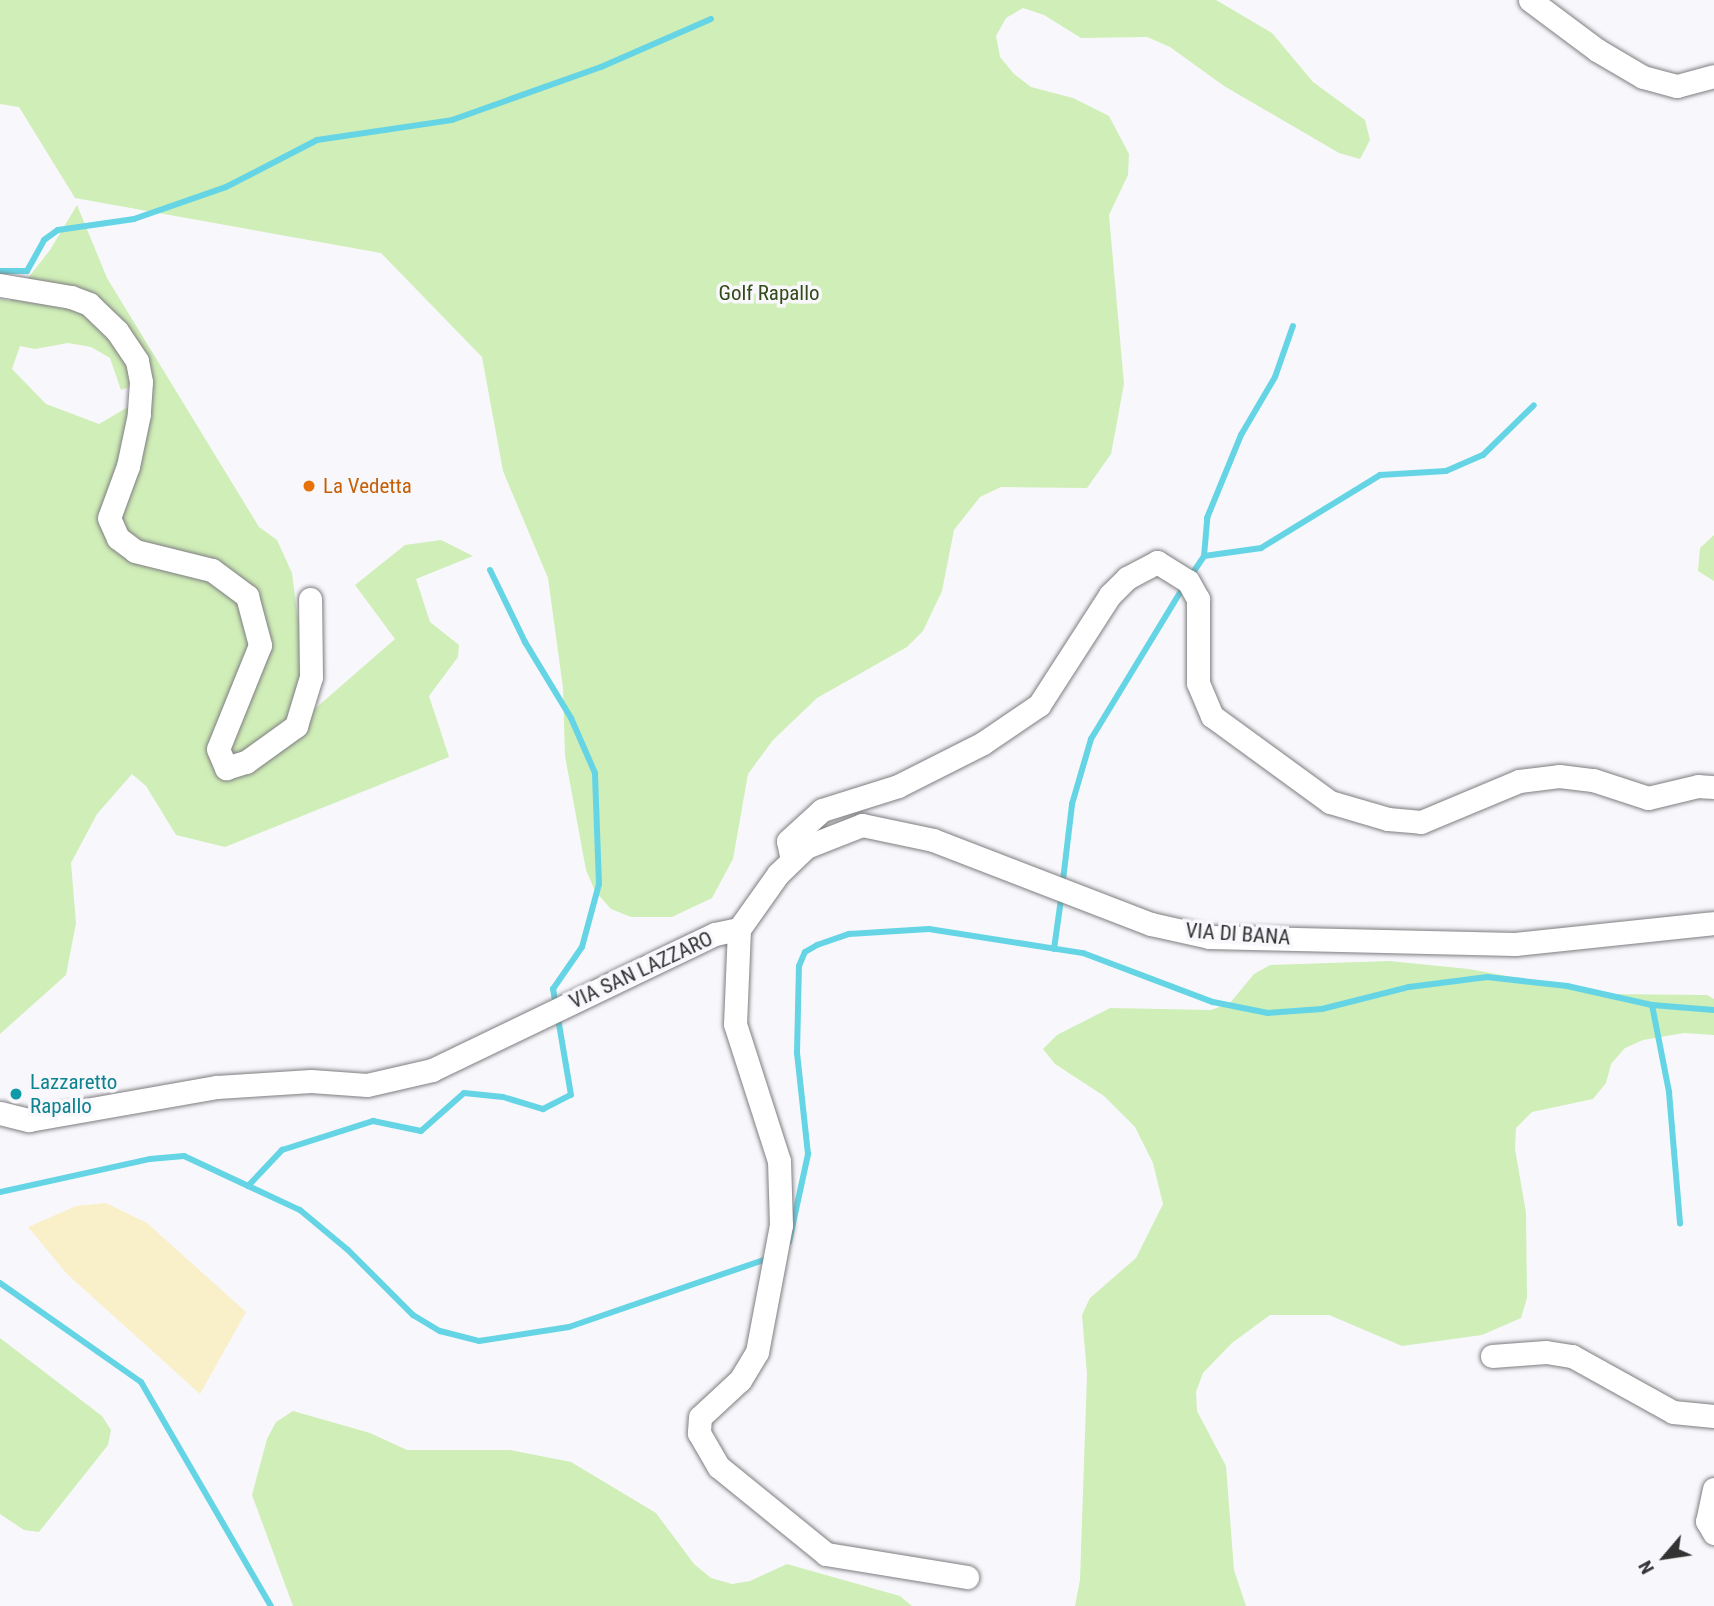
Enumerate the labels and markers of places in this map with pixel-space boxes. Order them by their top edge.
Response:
place label: La Vedetta [323,473,412,499]
marker: La Vedetta [301,478,317,494]
place label: Lazzaretto Rapallo [30,1069,117,1119]
marker: Lazzaretto Rapallo [8,1086,24,1102]

